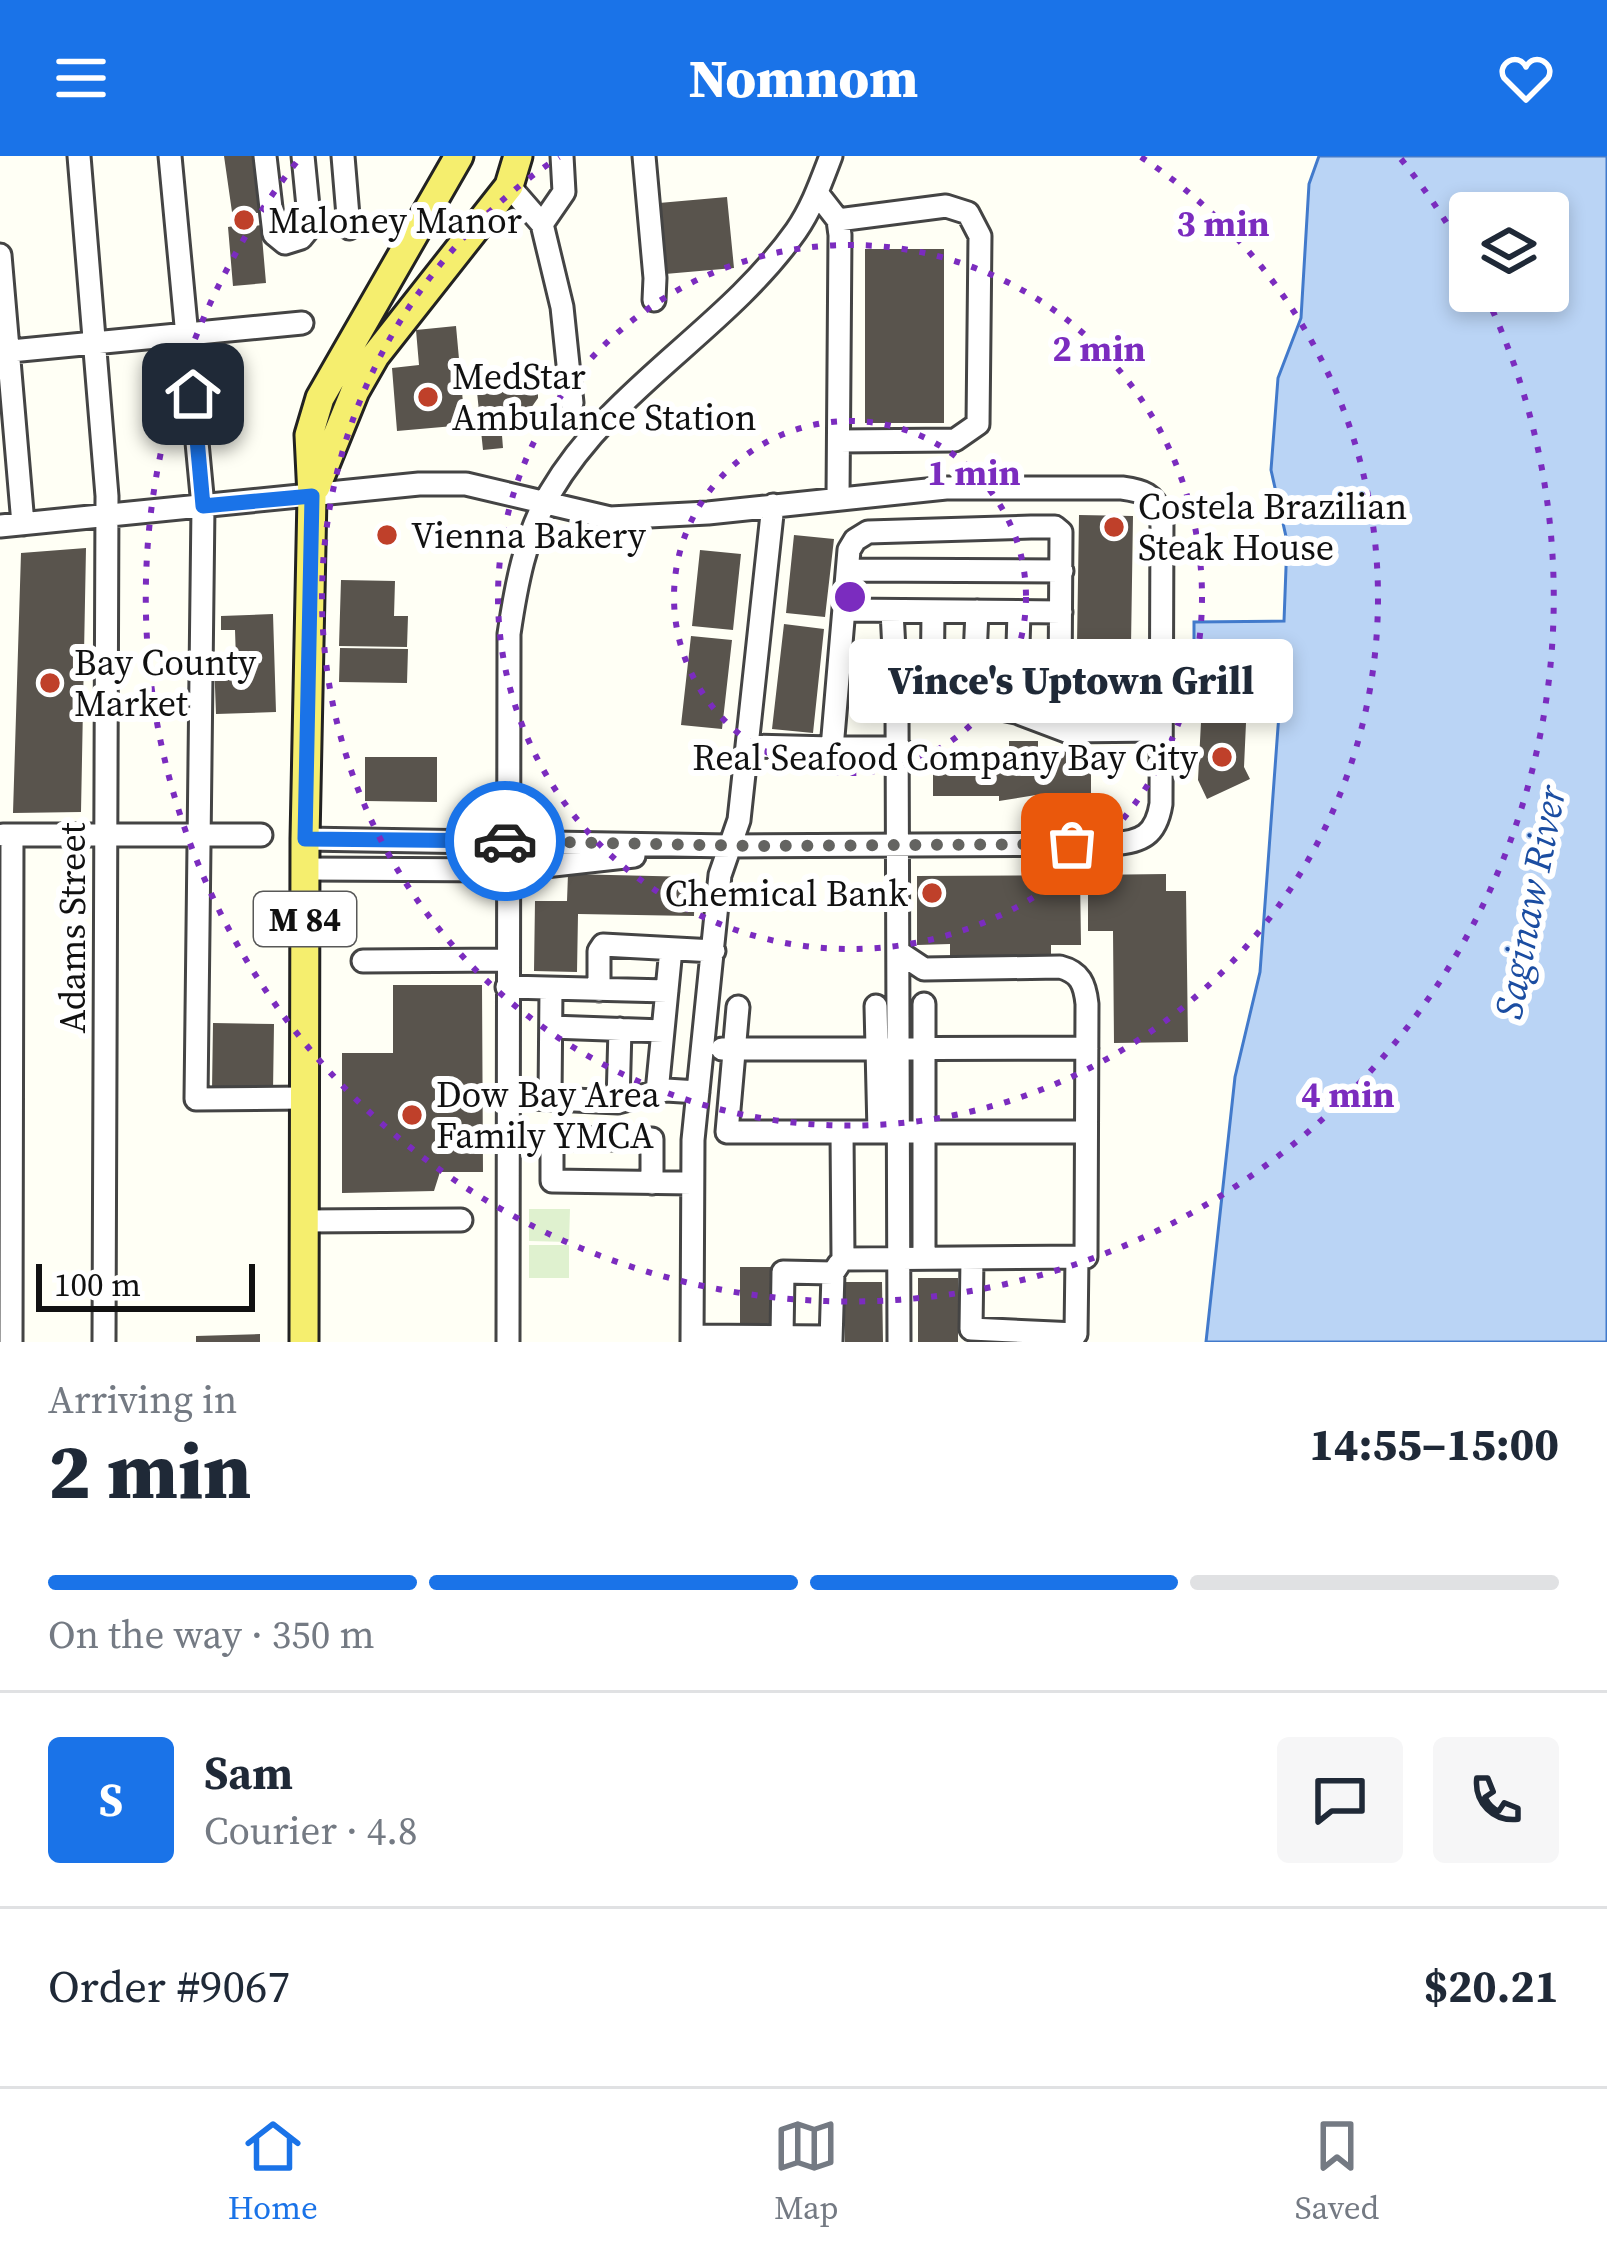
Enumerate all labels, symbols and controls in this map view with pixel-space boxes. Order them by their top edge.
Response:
text: Nomnom [689,41,918,115]
icon: menu [48,45,114,111]
icon: heart [1493,45,1559,111]
map controls [1449,192,1569,312]
button: layers [1449,192,1569,312]
place label: Maloney Manor [268,196,522,245]
text: 3 min [1176,199,1270,248]
marker: Maloney Manor [231,207,257,233]
text: 2 min [1052,324,1146,373]
pin [142,343,244,445]
place label: MedStar Ambulance Station [452,352,757,442]
icon: home [160,361,226,427]
marker: MedStar Ambulance Station [415,384,441,410]
text: 1 min [927,448,1021,497]
place label: Costela Brazilian Steak House [1138,482,1407,572]
place label: Vienna Bakery [411,511,647,560]
marker: Costela Brazilian Steak House [1101,514,1127,540]
marker: Vienna Bakery [374,522,400,548]
centre of rings [829,576,871,618]
place label: Bay County Market [74,638,257,728]
callout: Vince's Uptown Grill [850,640,1294,724]
text: Vince's Uptown Grill [888,654,1254,707]
marker: Bay County Market [37,670,63,696]
place label: Real Seafood Company Bay City [692,733,1199,782]
marker: Real Seafood Company Bay City [1209,744,1235,770]
water label: Saginaw River [1481,780,1579,1023]
courier [445,781,565,901]
pin [1021,793,1123,895]
icon: car [472,808,538,874]
icon: bag [1039,811,1105,877]
street label: Adams Street [48,822,97,1033]
place label: Chemical Bank [665,869,908,918]
marker: Chemical Bank [919,880,945,906]
road number: M 84 [254,892,356,946]
place label: Dow Bay Area Family YMCA [436,1070,660,1160]
text: 4 min [1301,1070,1395,1119]
marker: Dow Bay Area Family YMCA [399,1102,425,1128]
scale bar [36,1258,255,1311]
text: 100 m [54,1262,141,1307]
text: Arriving in [48,1373,237,1426]
text: 14:55–15:00 [1309,1413,1559,1475]
text: 2 min [48,1417,251,1524]
text: On the way · 350 m [48,1608,375,1661]
button: chat [1277,1737,1403,1863]
button: phone [1433,1737,1559,1863]
text: Sam [204,1742,293,1804]
text: S [99,1769,123,1831]
text: Courier · 4.8 [204,1804,417,1857]
text: Order #9067 [48,1955,290,2017]
text: $20.21 [1424,1955,1559,2017]
tab: Home [228,2113,318,2230]
tab: Map [773,2113,839,2230]
tab: Saved [1295,2113,1379,2230]

